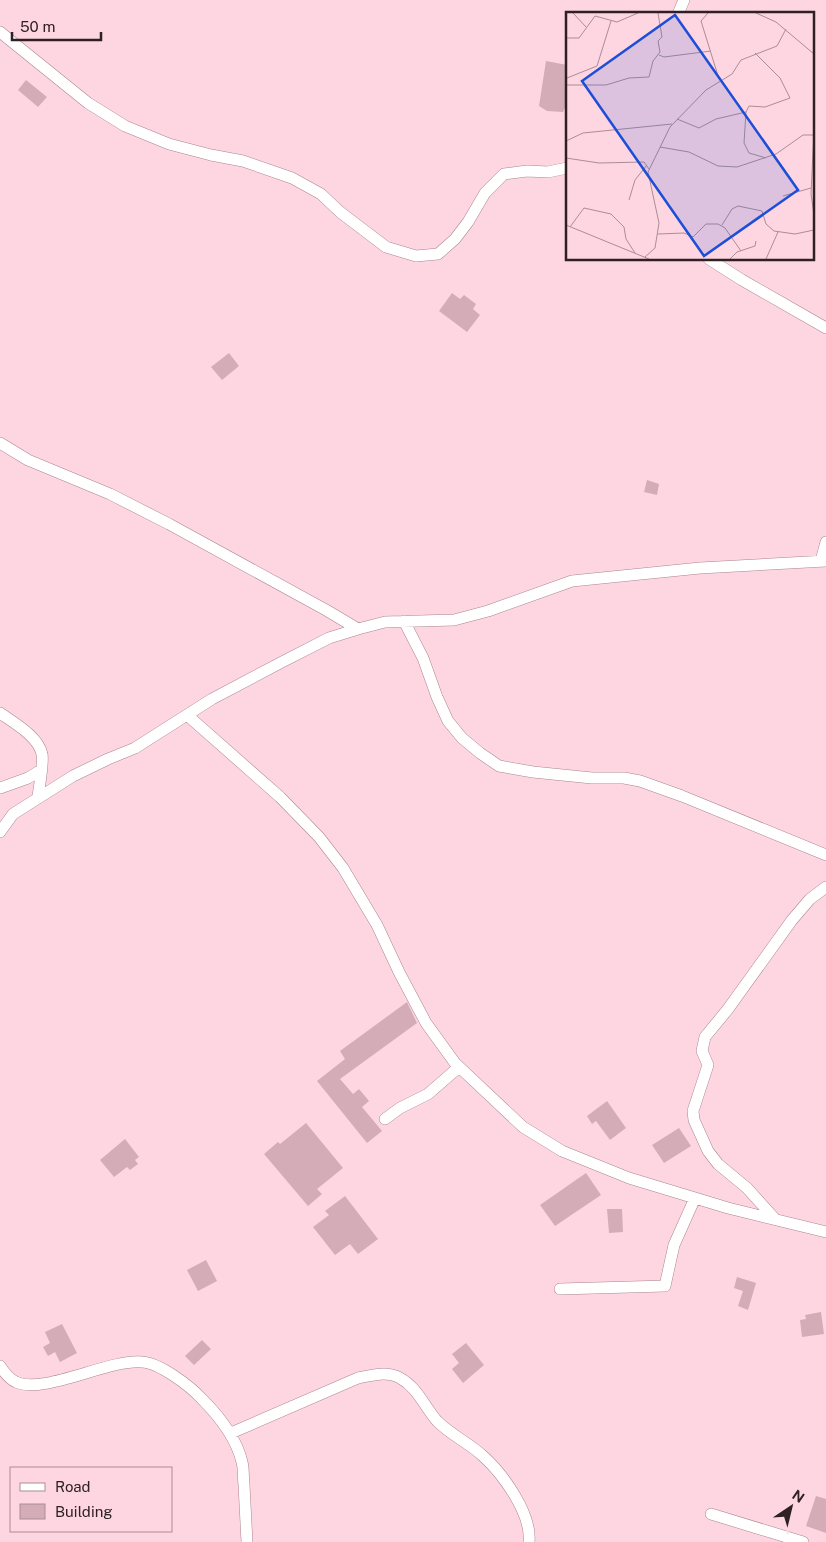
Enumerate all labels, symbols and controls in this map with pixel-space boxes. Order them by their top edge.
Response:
scale bar [12,10,101,42]
inset map [566,12,814,260]
text: 50 m [20,18,55,35]
legend [10,1467,172,1532]
text: Road [55,1478,91,1495]
north arrow [766,1482,816,1532]
text: N [789,1487,808,1506]
text: Building [55,1503,113,1520]

